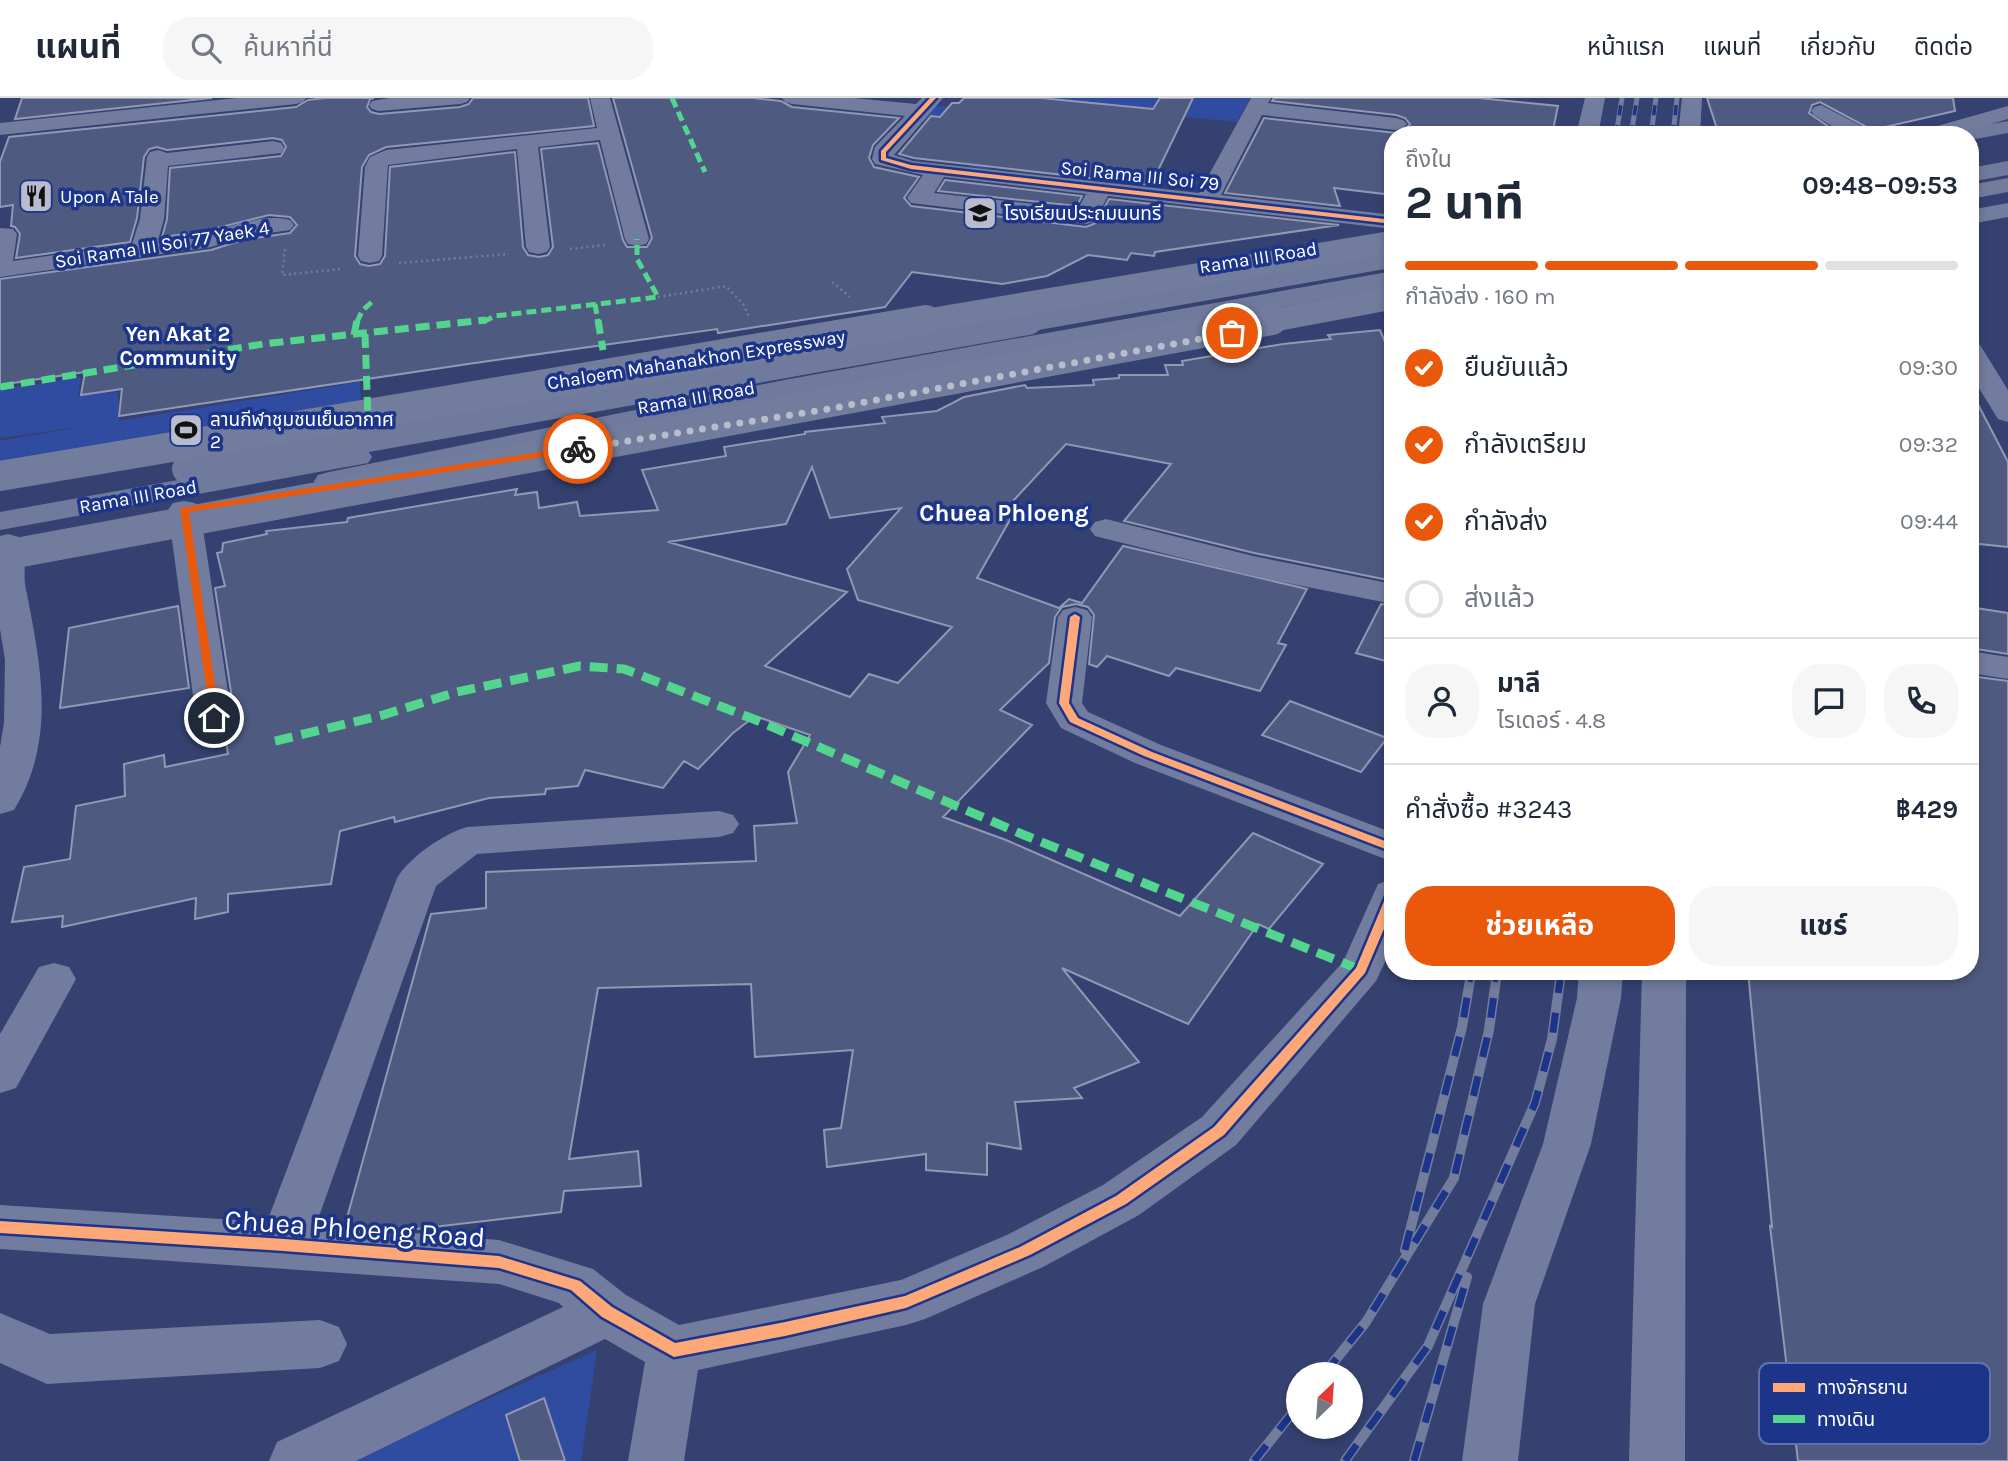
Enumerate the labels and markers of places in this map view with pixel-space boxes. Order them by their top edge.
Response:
restaurant icon: Upon A Tale [17,177,55,215]
place label: Upon A Tale [60,186,159,208]
school or university icon: โรงเรียนประถมนนทรี [961,194,999,232]
place label: โรงเรียนประถมนนทรี [1004,203,1161,225]
pin [1202,303,1262,363]
place label: ลานกีฬาชุมชนเย็นอากาศ 2 [210,409,394,453]
sports icon: ลานกีฬาชุมชนเย็นอากาศ 2 [167,411,205,449]
pin [184,688,244,748]

